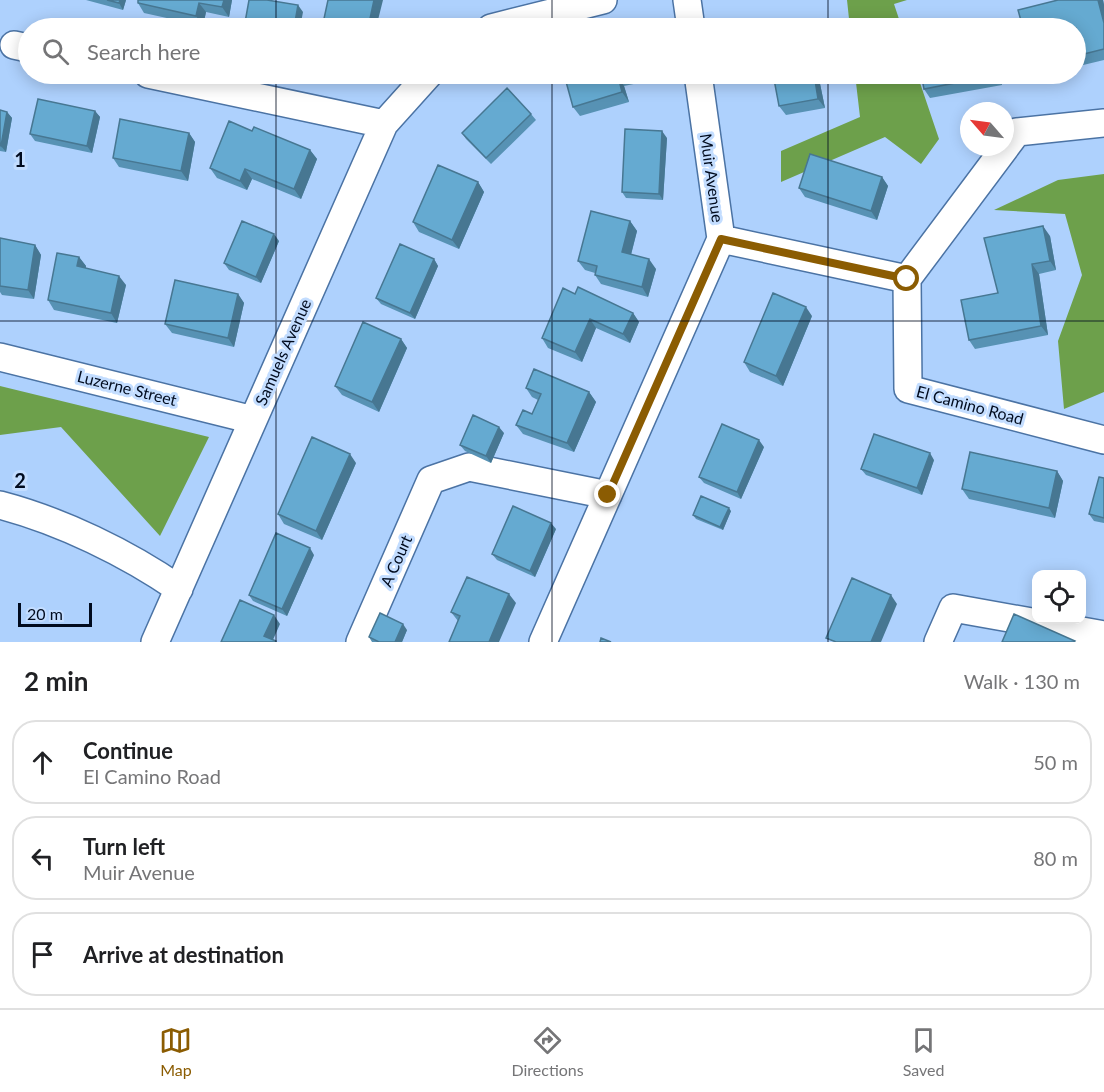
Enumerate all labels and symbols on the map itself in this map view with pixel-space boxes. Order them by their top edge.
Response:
north arrow [960,102,1014,156]
street label: Muir Avenue [697,132,728,224]
text: 1 [14,147,26,171]
route start [893,265,919,291]
street label: Samuels Avenue [251,296,314,408]
street label: Luzerne Street [76,366,179,409]
street label: El Camino Road [914,381,1026,428]
text: 2 [14,468,26,492]
route end [594,481,620,507]
street label: A Court [376,532,415,590]
scale bar [18,600,92,628]

